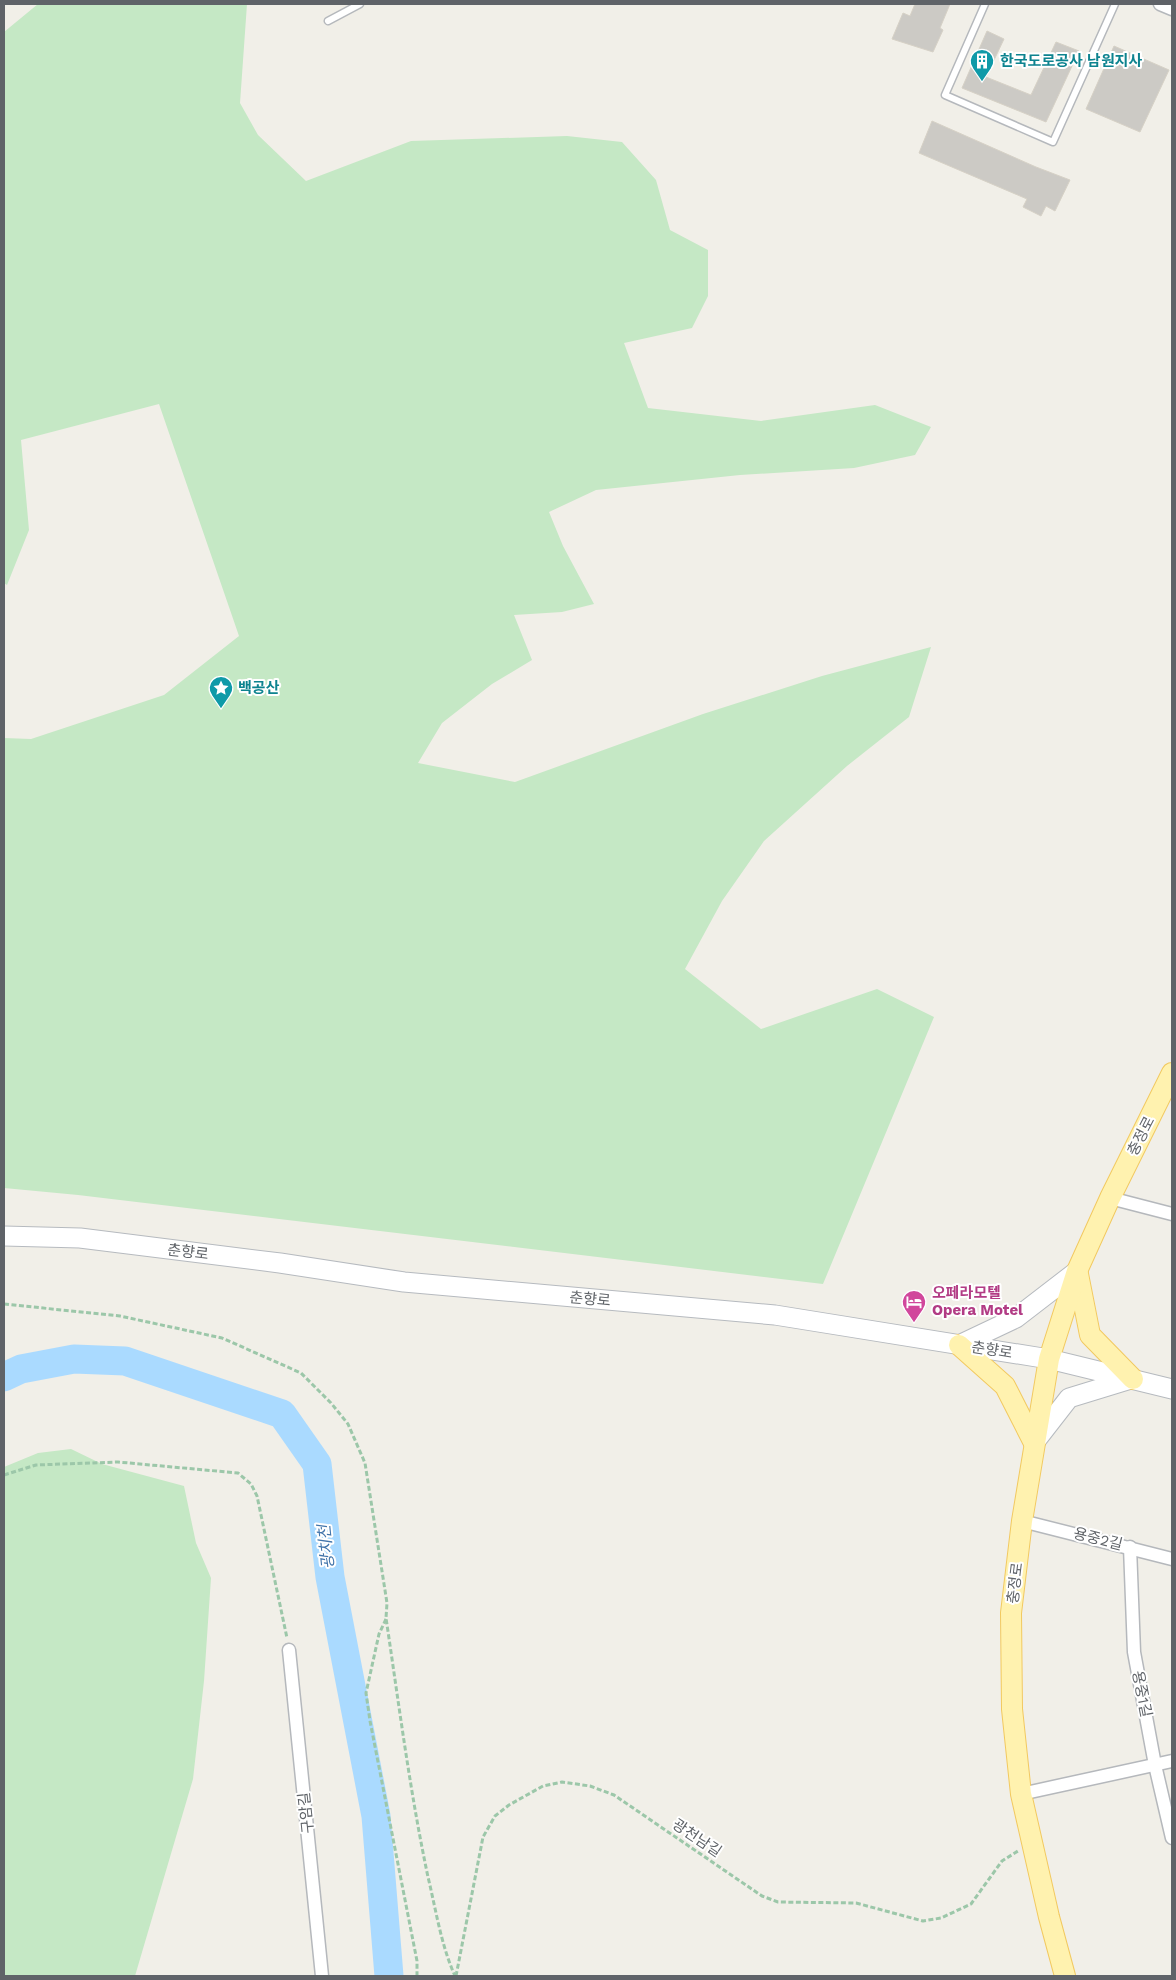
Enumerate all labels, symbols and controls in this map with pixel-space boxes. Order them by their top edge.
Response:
building icon: 한국도로공사 남원지사 [969,48,995,82]
place label: 한국도로공사 남원지사 [1000,52,1142,70]
place icon: 백공산 [208,675,234,709]
place label: 백공산 [238,679,280,697]
street label: 충정로 [1124,1113,1158,1159]
street label: 춘향로 [166,1241,210,1263]
place label: 오페라모텔 Opera Motel [932,1284,1023,1319]
street label: 춘향로 [569,1288,611,1310]
hotel icon: 오페라모텔 Opera Motel [901,1289,927,1323]
street label: 춘향로 [970,1338,1014,1362]
water label: 광치천 [314,1522,338,1570]
street label: 용중2길 [1071,1524,1125,1554]
street label: 충정로 [1004,1561,1026,1605]
street label: 용중1길 [1129,1669,1155,1719]
street label: 구암길 [295,1791,317,1835]
street label: 광천남길 [669,1815,725,1861]

